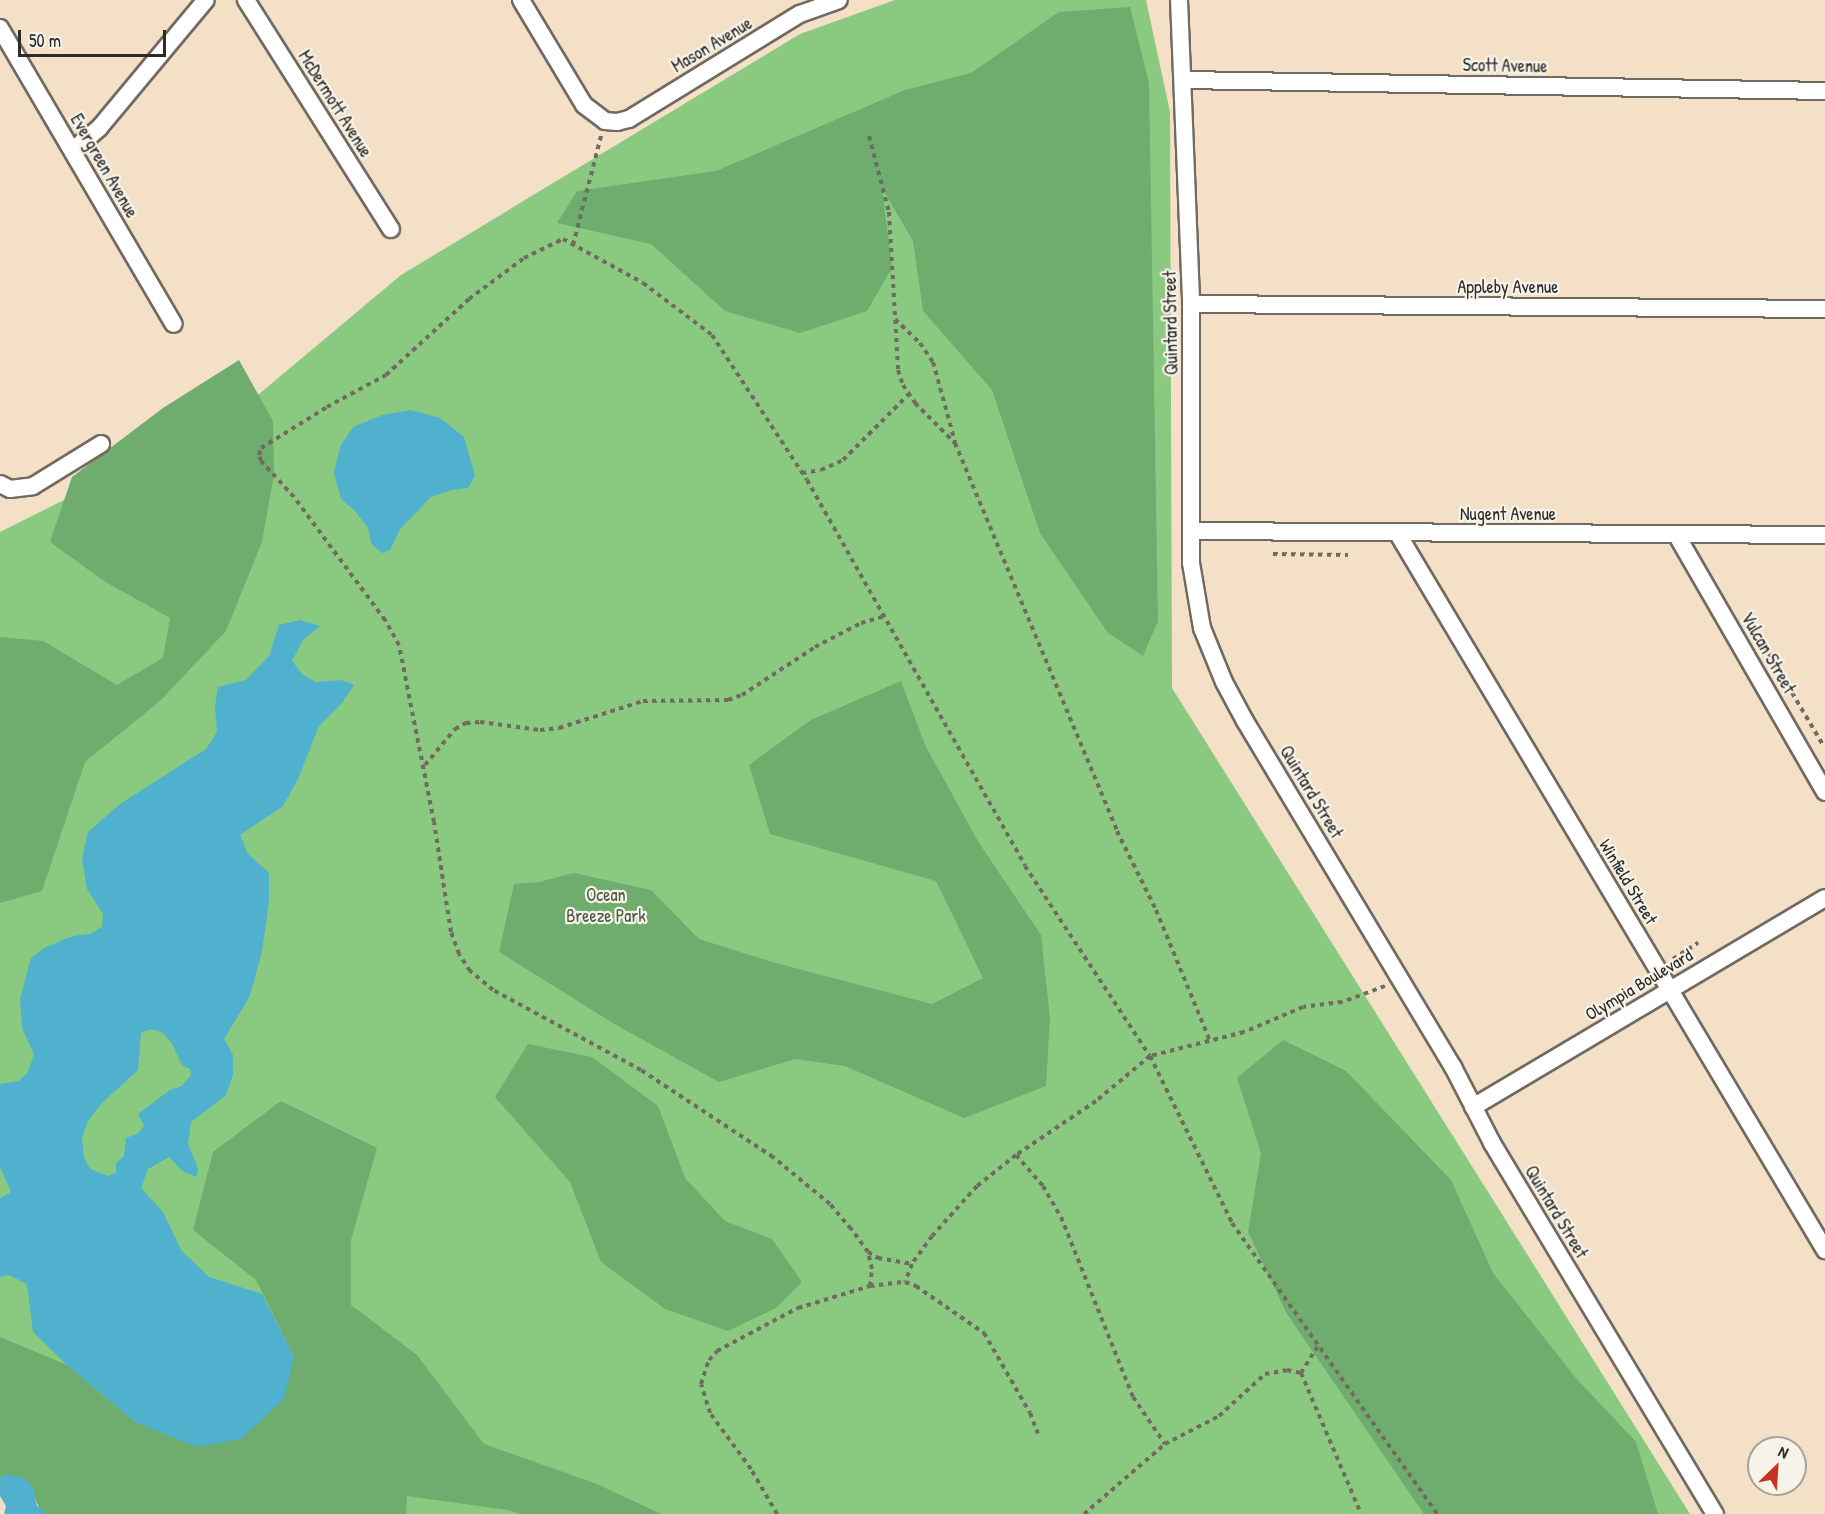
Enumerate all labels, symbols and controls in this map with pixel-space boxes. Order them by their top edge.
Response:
street label: Mason Avenue [668,13,756,77]
scale bar [21,18,170,56]
text: 50 m [29,28,61,53]
street label: McDermott Avenue [294,47,376,161]
street label: Scott Avenue [1462,54,1548,78]
street label: Evergreen Avenue [66,110,142,222]
street label: Quintard Street [1159,271,1183,375]
street label: Appleby Avenue [1458,276,1558,298]
street label: Nugent Avenue [1460,503,1556,525]
street label: Vulcan Street [1736,608,1800,698]
street label: Quintard Street [1275,742,1347,842]
street label: Winfield Street [1594,836,1662,928]
park label: Ocean Breeze Park [566,885,646,928]
street label: Olympia Boulevard [1581,945,1697,1025]
street label: Quintard Street [1520,1162,1592,1262]
north arrow [1747,1436,1807,1496]
text: N [1775,1440,1792,1463]

